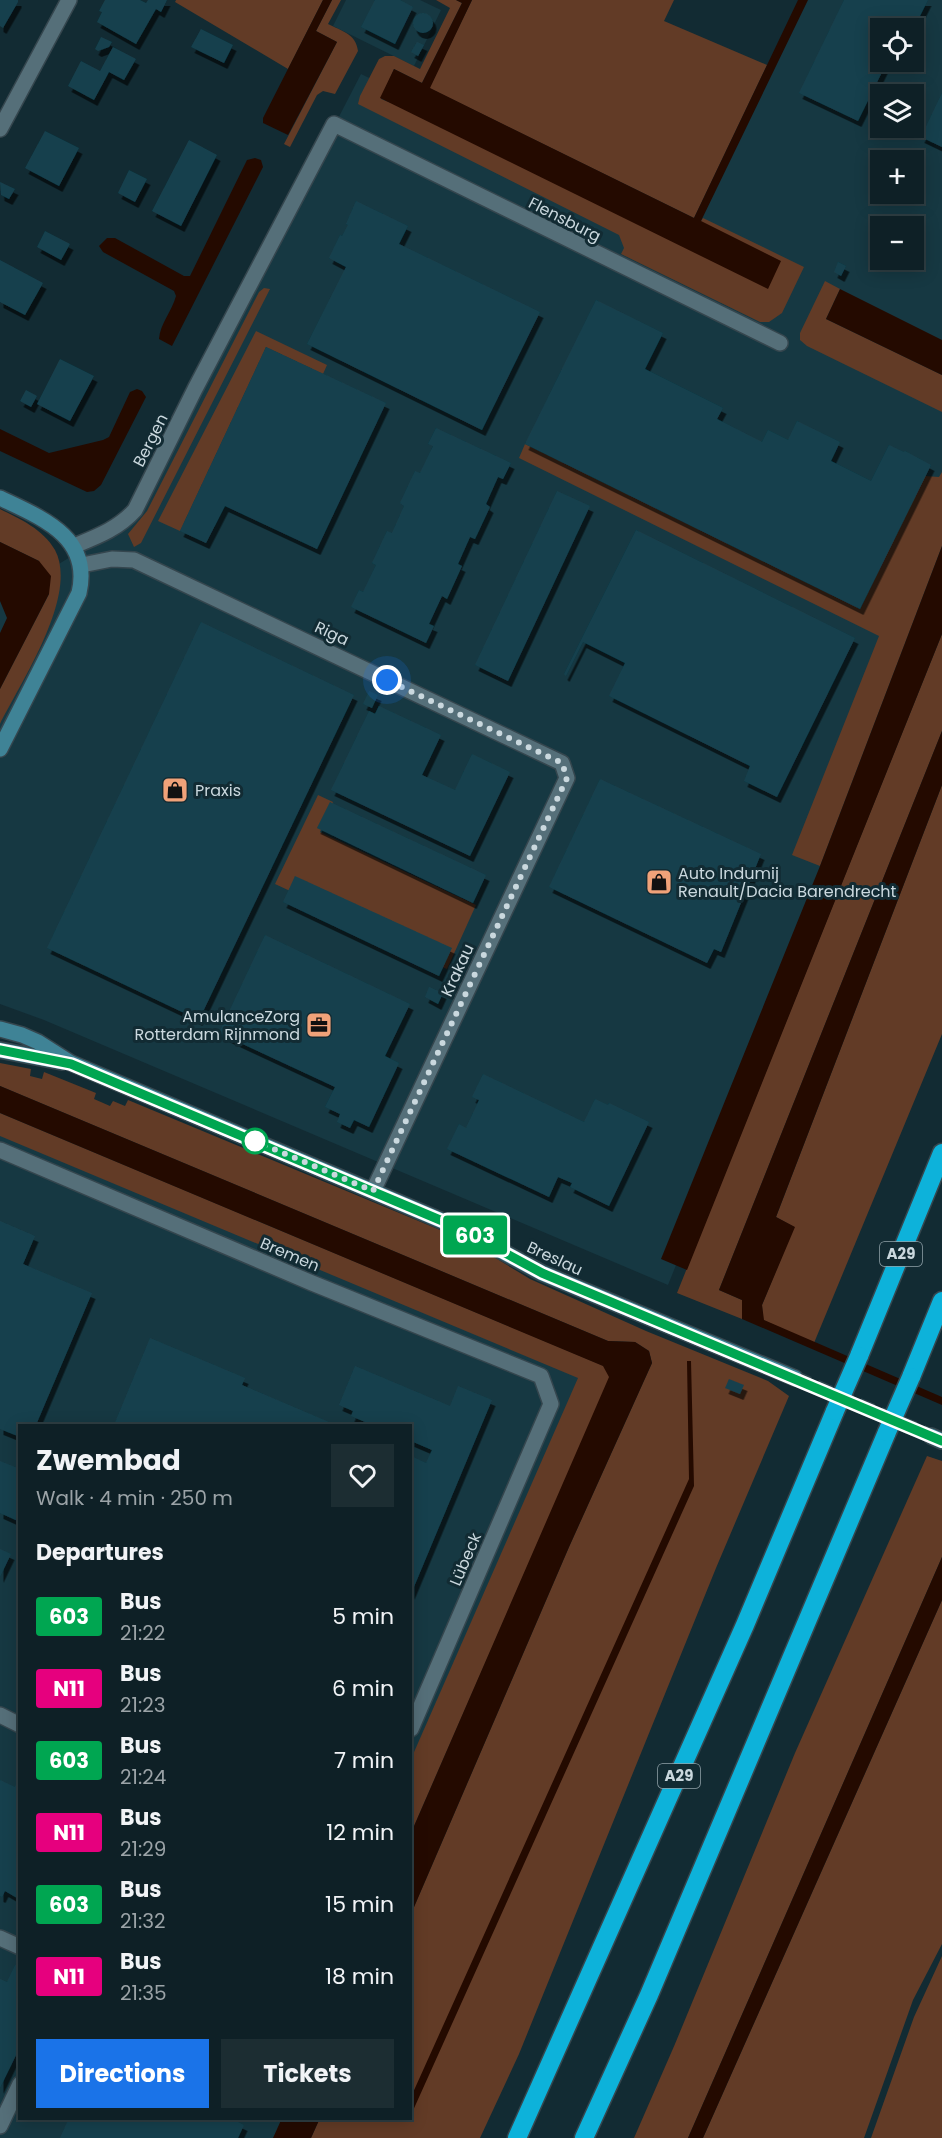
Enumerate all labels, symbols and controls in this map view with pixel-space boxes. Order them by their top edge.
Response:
map controls [870,18,924,270]
button: locate [870,18,924,72]
button: layers [870,84,924,138]
button: + [870,150,924,204]
street label: Flensburg [525,191,605,247]
button: − [870,216,924,270]
street label: Bergen [127,410,174,471]
street label: Riga [311,616,353,651]
your location [372,665,402,695]
shop icon: Praxis [160,775,190,805]
place label: Praxis [195,779,241,802]
place label: Auto Indumij Renault/Dacia Barendrecht [678,862,897,903]
shop icon: Auto Indumij Renault/Dacia Barendrecht [644,867,674,897]
street label: Krakau [435,940,480,1000]
place label: AmulanceZorg Rotterdam Rijnmond [134,1005,300,1046]
office icon: AmulanceZorg Rotterdam Rijnmond [304,1010,334,1040]
unlabelled marker [242,1128,268,1154]
line badge: 603 [440,1216,510,1254]
text: 603 [455,1221,495,1250]
street label: Bremen [257,1232,323,1277]
street label: Breslau [523,1236,586,1281]
road number: A29 [880,1242,922,1266]
text: Zwembad [36,1441,181,1480]
button: heart [331,1444,394,1507]
text: Walk · 4 min · 250 m [36,1484,233,1512]
street label: Lübeck [444,1528,487,1589]
text: Departures [36,1537,164,1568]
text: Bus [120,1586,162,1617]
text: 5 min [332,1601,394,1632]
text: 603 [49,1602,89,1631]
text: 21:22 [120,1619,165,1647]
text: Bus [120,1658,162,1689]
text: 6 min [332,1673,394,1704]
text: N11 [53,1674,85,1703]
text: 21:23 [120,1691,165,1719]
text: Bus [120,1730,162,1761]
text: 7 min [334,1745,394,1776]
text: 603 [49,1746,89,1775]
text: 21:24 [120,1763,166,1791]
road number: A29 [658,1764,700,1788]
text: Bus [120,1802,162,1833]
text: 12 min [326,1817,394,1848]
text: N11 [53,1818,85,1847]
text: 21:29 [120,1835,166,1863]
text: Bus [120,1874,162,1905]
text: 15 min [325,1889,394,1920]
text: 603 [49,1890,89,1919]
text: 21:32 [120,1907,165,1935]
text: Bus [120,1946,162,1977]
text: 18 min [325,1961,394,1992]
text: N11 [53,1962,85,1991]
text: 21:35 [120,1979,167,2007]
button: Directions [36,2039,209,2108]
button: Tickets [221,2039,394,2108]

